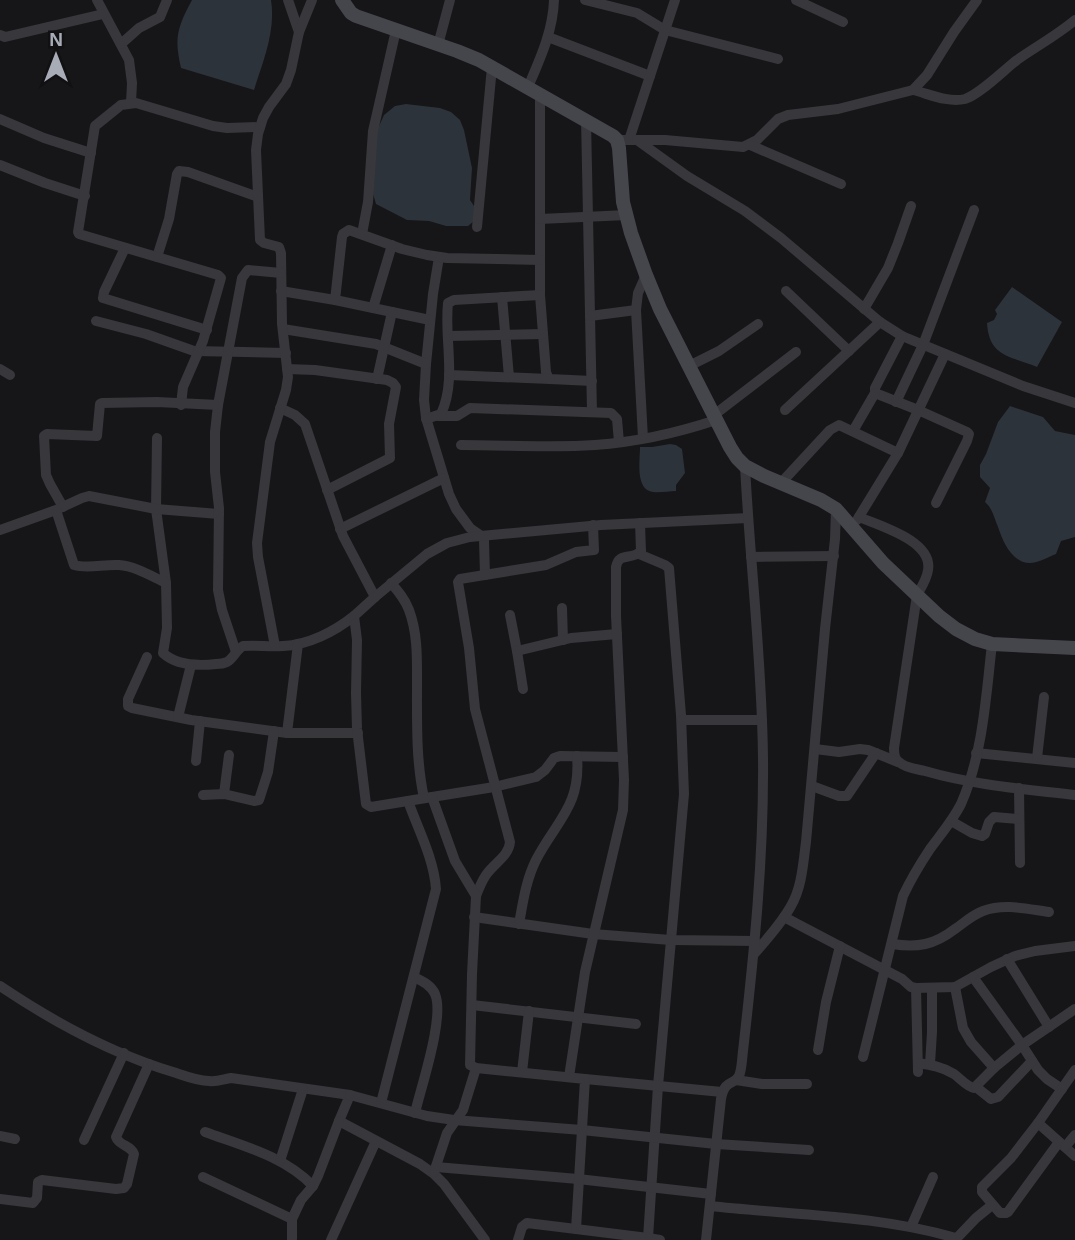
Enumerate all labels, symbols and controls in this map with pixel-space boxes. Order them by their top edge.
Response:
north arrow [21,21,91,91]
text: N [49,29,63,50]

